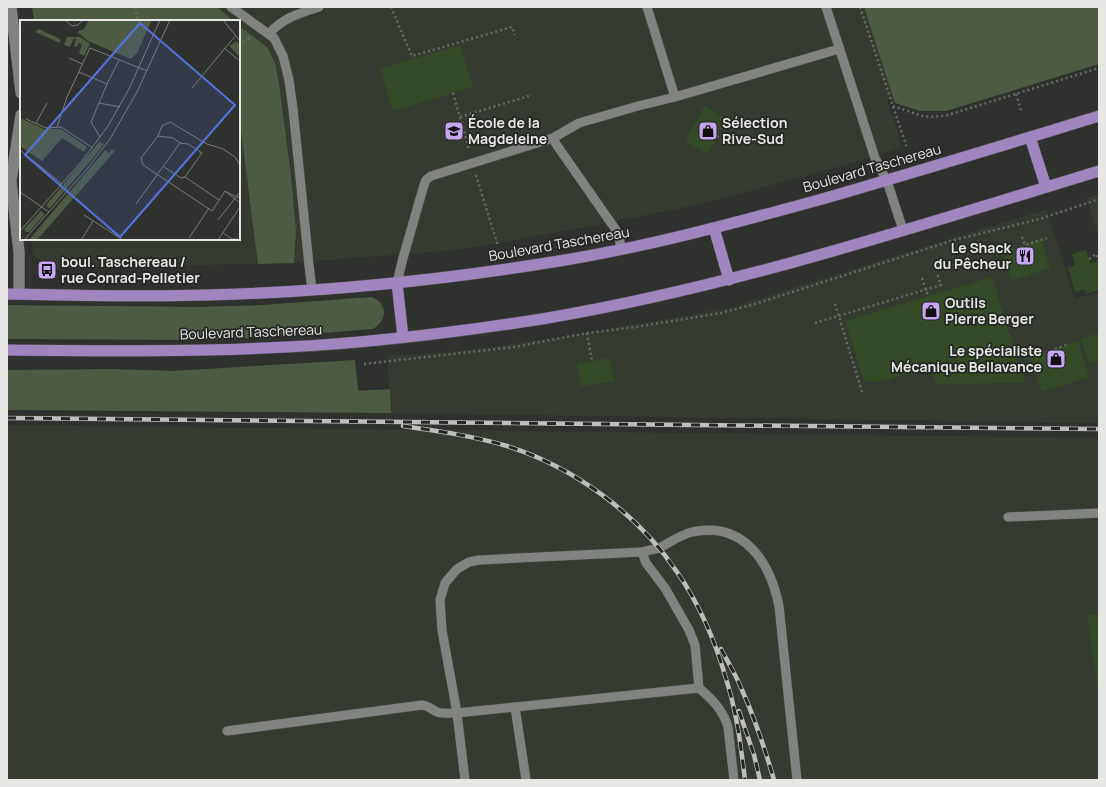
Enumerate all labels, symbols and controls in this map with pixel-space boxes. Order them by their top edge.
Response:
inset map [20,20,240,240]
place label: École de la Magdeleine [468,113,547,148]
place label: Sélection Rive-Sud [722,113,787,148]
school or university icon: École de la Magdeleine [443,120,465,142]
shop icon: Sélection Rive-Sud [697,120,719,142]
street label: Boulevard Taschereau [801,139,943,196]
street label: Boulevard Taschereau [487,222,631,265]
place label: Le Shack du Pêcheur [934,238,1011,273]
restaurant icon: Le Shack du Pêcheur [1014,245,1036,267]
place label: boul. Taschereau / rue Conrad-Pelletier [61,252,200,287]
bus stop icon: boul. Taschereau / rue Conrad-Pelletier [36,259,58,281]
place label: Outils Pierre Berger [945,293,1034,328]
shop icon: Outils Pierre Berger [920,300,942,322]
street label: Boulevard Taschereau [179,320,323,343]
place label: Le spécialiste Mécanique Bellavance [891,341,1042,376]
shop icon: Le spécialiste Mécanique Bellavance [1045,348,1067,370]

